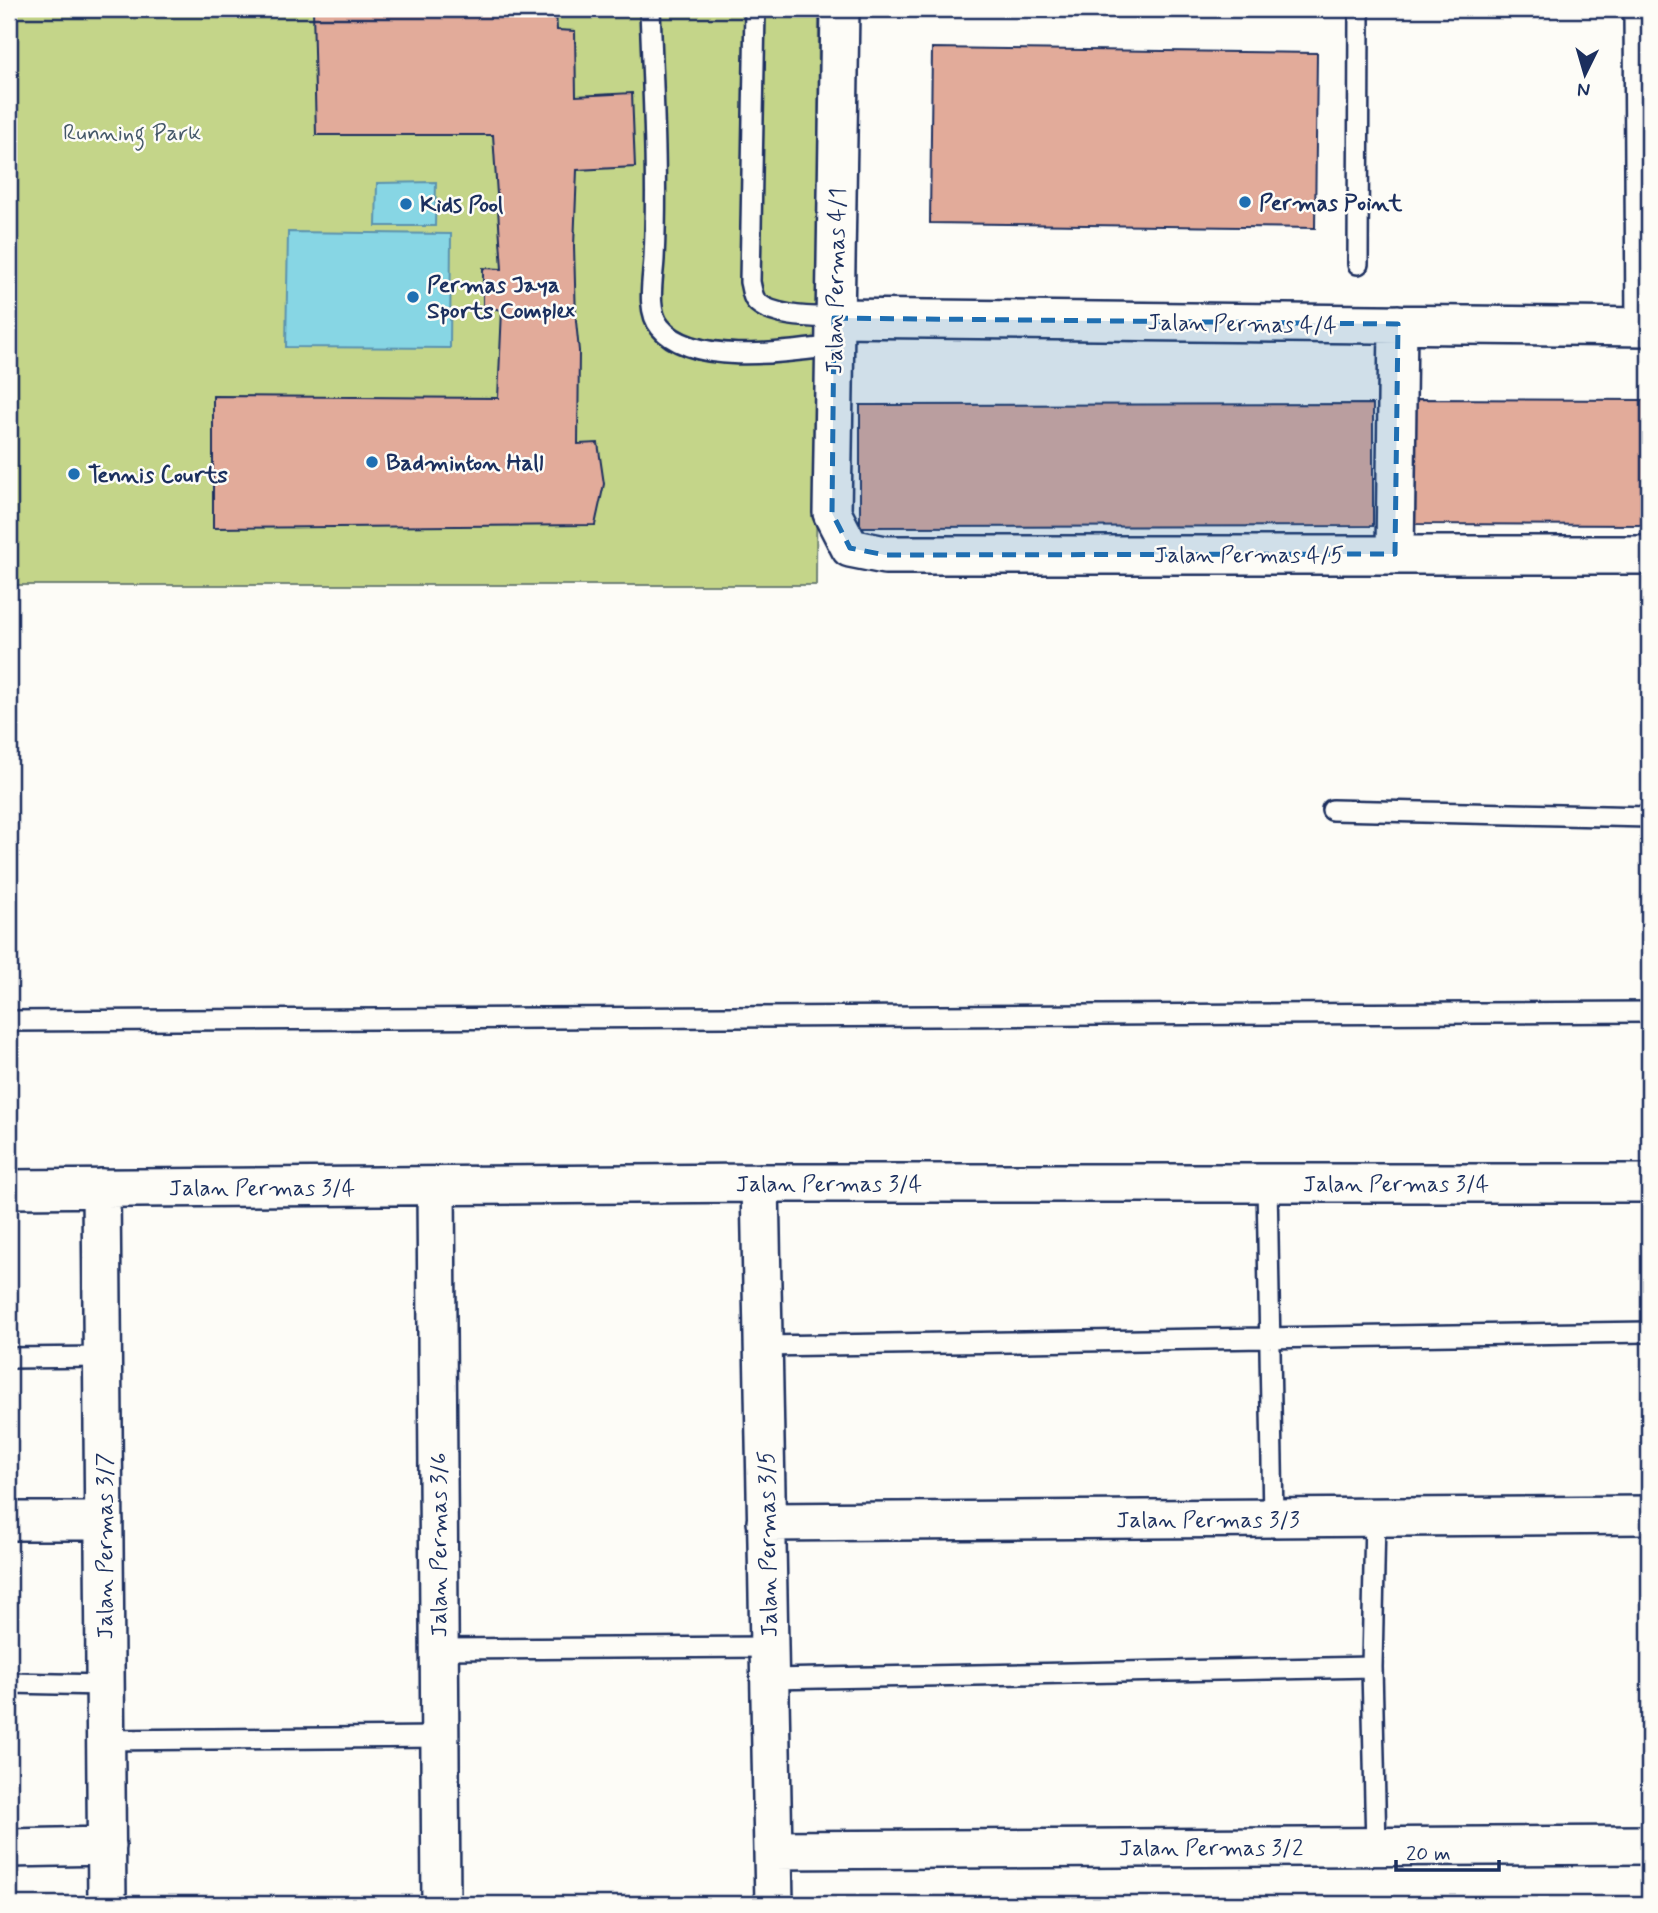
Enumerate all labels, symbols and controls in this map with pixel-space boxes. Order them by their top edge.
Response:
north arrow [1550,38,1620,108]
text: N [1576,76,1591,102]
park label: Running Park [63,119,201,151]
street label: Jalan Permas 4/1 [820,188,854,374]
place label: Permas Point [1259,189,1403,219]
place label: Kids Pool [420,191,504,221]
marker: Permas Point [1237,194,1253,210]
marker: Kids Pool [398,196,414,212]
place label: Permas Jaya Sports Complex [427,271,575,327]
marker: Permas Jaya Sports Complex [405,289,421,305]
street label: Jalan Permas 4/4 [1147,308,1337,342]
place label: Badminton Hall [386,449,544,479]
marker: Badminton Hall [364,454,380,470]
place label: Tennis Courts [88,461,229,491]
marker: Tennis Courts [66,466,82,482]
street label: Jalan Permas 4/5 [1154,541,1344,571]
street label: Jalan Permas 3/4 [736,1170,922,1200]
street label: Jalan Permas 3/4 [1303,1170,1489,1200]
street label: Jalan Permas 3/4 [169,1174,355,1204]
street label: Jalan Permas 3/5 [752,1450,786,1638]
street label: Jalan Permas 3/7 [91,1452,121,1640]
street label: Jalan Permas 3/6 [425,1453,455,1637]
street label: Jalan Permas 3/3 [1116,1506,1300,1536]
scale bar [1396,1829,1499,1873]
street label: Jalan Permas 3/2 [1119,1834,1303,1864]
text: 20 m [1406,1840,1451,1868]

